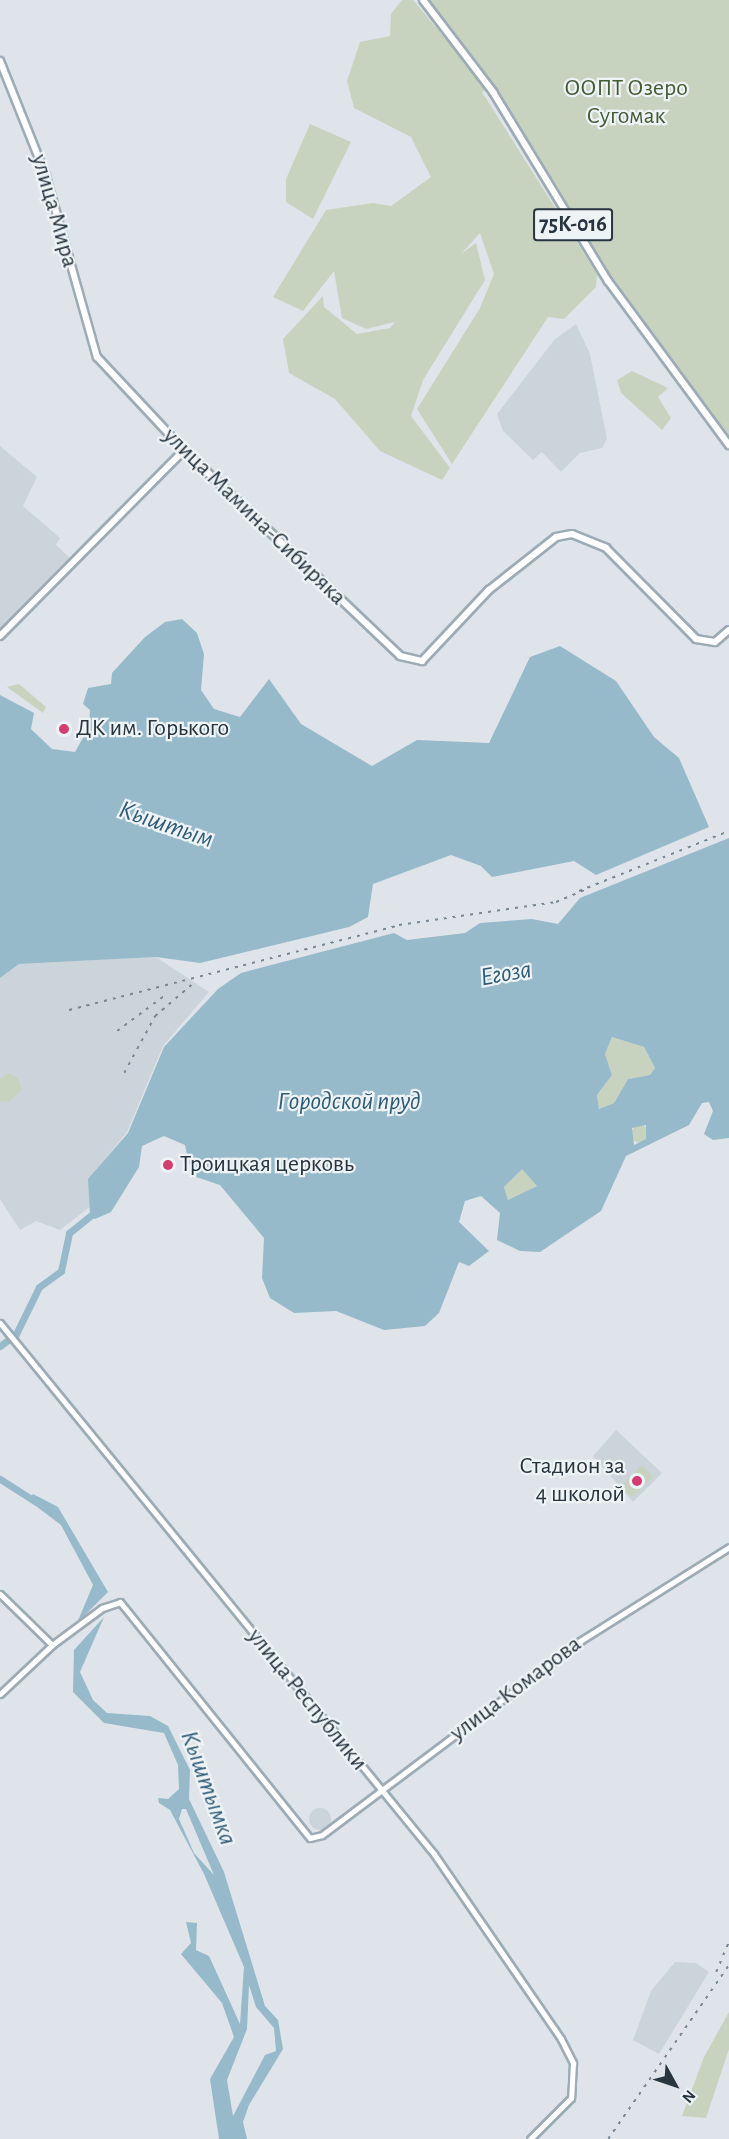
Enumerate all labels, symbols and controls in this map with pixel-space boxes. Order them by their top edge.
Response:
park label: ООПТ Озеро Сугомак [564,75,688,131]
street label: улица Мира [24,151,84,271]
road number: 75К-016 [532,206,614,244]
street label: улица Мамина-Сибиряка [156,422,352,612]
place label: ДК им. Горького [76,715,229,743]
marker: ДК им. Горького [57,722,71,736]
water label: Кыштым [115,794,217,856]
water label: Егоза [478,954,534,994]
water label: Городской пруд [277,1086,421,1118]
place label: Троицкая церковь [180,1151,354,1179]
marker: Троицкая церковь [161,1158,175,1172]
place label: Стадион за 4 школой [519,1453,625,1509]
marker: Стадион за 4 школой [630,1474,644,1488]
street label: улица Республики [241,1623,373,1777]
street label: улица Комарова [445,1630,587,1748]
water label: Кыштымка [173,1726,243,1850]
north arrow [645,2055,705,2115]
text: N [679,2087,698,2106]

